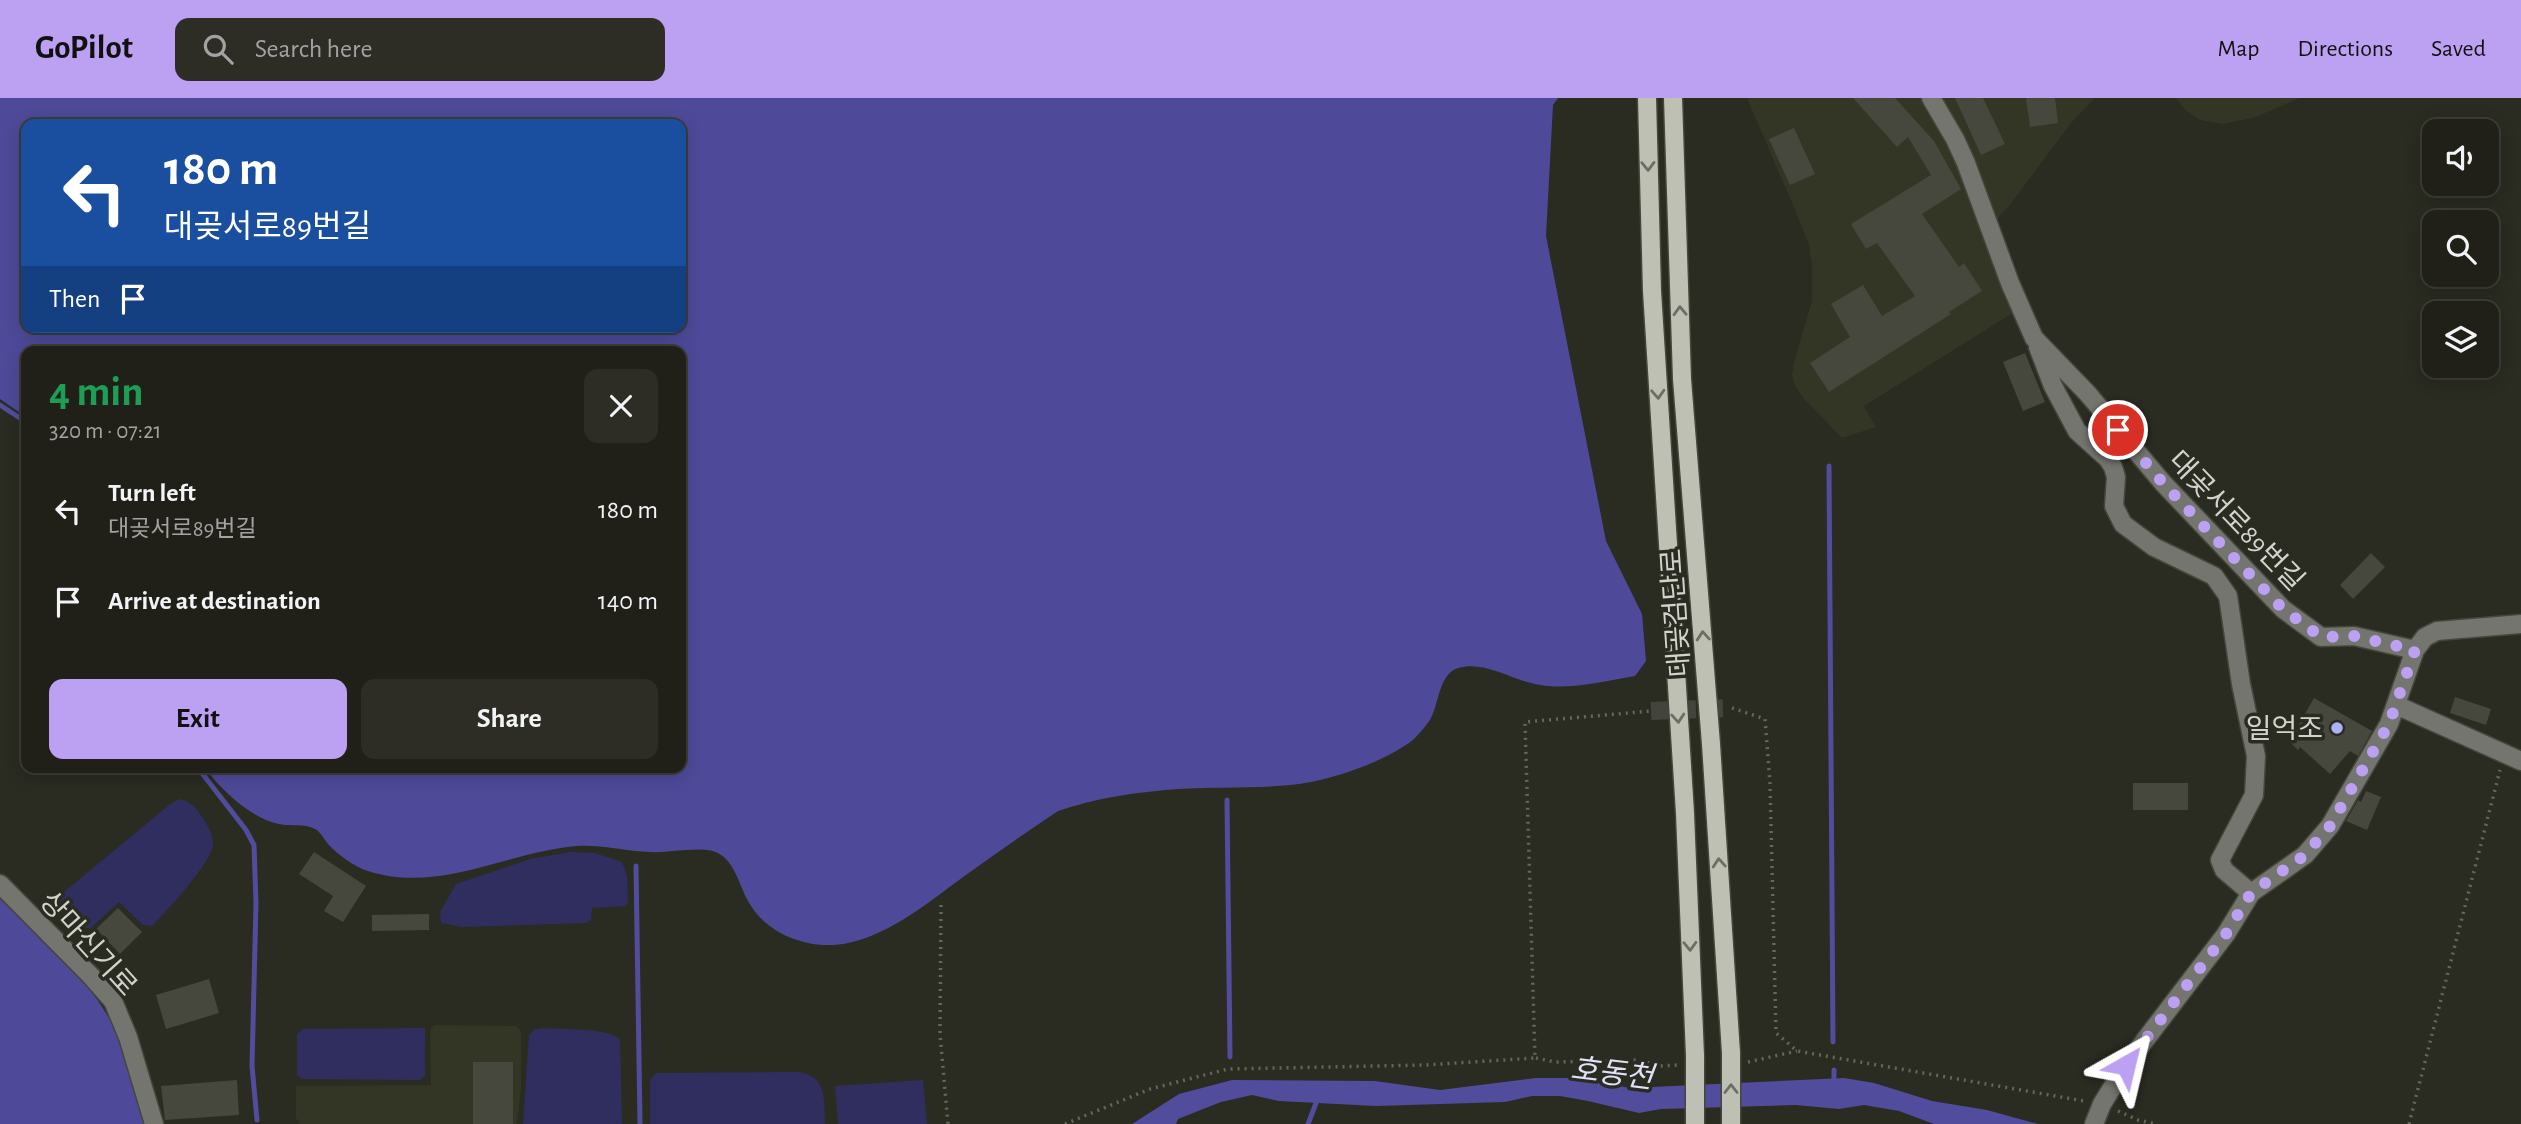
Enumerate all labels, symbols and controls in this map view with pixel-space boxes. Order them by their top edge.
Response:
search box [175,18,665,81]
icon: search [199,30,237,68]
text: GoPilot [35,32,133,65]
text: Search here [255,36,372,62]
text: Map [2217,37,2259,61]
text: Directions [2297,37,2393,61]
text: Saved [2431,37,2486,61]
map controls [2422,119,2499,378]
button: sound [2422,119,2499,196]
text: 180 m [164,145,278,194]
icon: left [49,147,140,238]
one-way arrow [1640,161,1656,172]
button: search [2422,210,2499,287]
text: 대곶서로89번길 [164,211,371,243]
icon: arrive [114,280,152,318]
text: Then [49,286,100,312]
button: layers [2422,301,2499,378]
one-way arrow [1672,305,1687,316]
button: close [584,369,658,443]
text: 4 min [49,371,144,413]
one-way arrow [1650,388,1665,399]
pin [2088,400,2148,460]
icon: arrive [2099,411,2137,449]
text: 320 m · 07:21 [49,420,162,443]
street label: 대곶서로89번길 [2163,445,2310,596]
text: Turn left [108,480,196,506]
icon: left [49,492,87,530]
text: 180 m [598,497,658,523]
text: 대곶서로89번길 [108,518,257,541]
street label: 대곶검단로 [1657,548,1695,678]
icon: arrive [49,583,87,621]
text: Arrive at destination [108,588,321,614]
text: 140 m [598,588,658,614]
one-way arrow [1696,630,1711,641]
button: Exit [49,679,347,759]
button: Share [361,679,658,759]
one-way arrow [1671,713,1686,724]
place label: 일억조 [2246,714,2323,744]
marker: 일억조 [2329,720,2345,736]
one-way arrow [1712,857,1727,868]
street label: 상마신기로 [34,886,143,1002]
one-way arrow [1683,940,1698,951]
position arrow [2089,1028,2163,1102]
water label: 호동천 [1569,1053,1658,1094]
one-way arrow [1723,1083,1739,1093]

